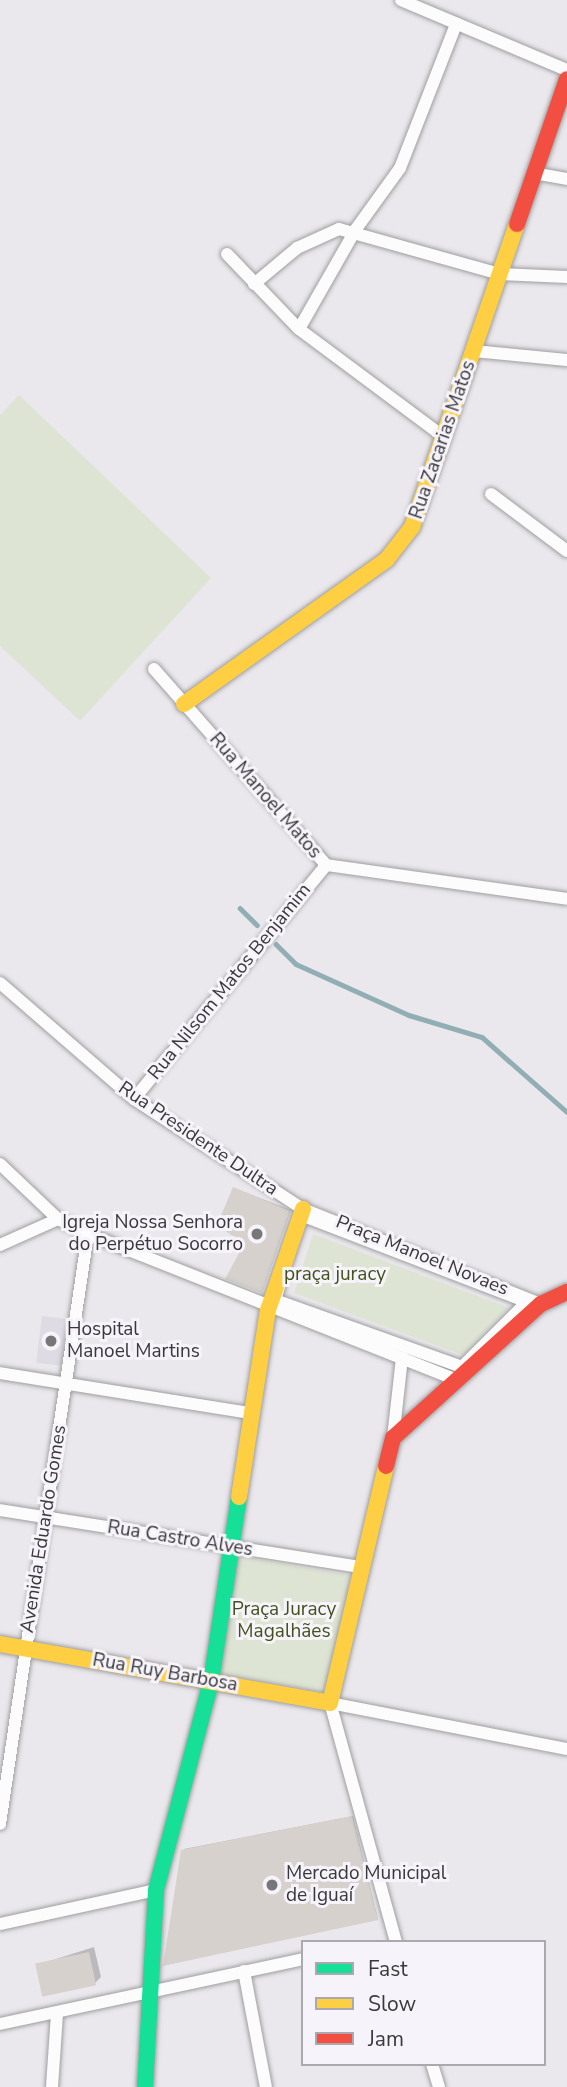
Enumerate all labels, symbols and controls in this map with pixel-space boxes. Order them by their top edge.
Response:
street label: Rua Zacarias Matos [405,358,481,522]
street label: Rua Manoel Matos [204,728,326,864]
street label: Rua Nilsom Matos Benjamim [144,879,316,1085]
street label: Rua Presidente Dultra [114,1077,282,1201]
street label: Praça Manoel Novaes [332,1211,512,1301]
place label: Igreja Nossa Senhora do Perpétuo Socorro [62,1212,243,1256]
marker: Igreja Nossa Senhora do Perpétuo Socorro [249,1226,265,1242]
park label: praça juracy [284,1264,386,1286]
place label: Hospital Manoel Martins [67,1319,200,1363]
marker: Hospital Manoel Martins [41,1331,61,1351]
street label: Avenida Eduardo Gomes [16,1423,72,1635]
street label: Rua Castro Alves [106,1516,254,1562]
park label: Praça Juracy Magalhães [232,1599,336,1643]
street label: Rua Ruy Barbosa [91,1649,239,1697]
place label: Mercado Municipal de Iguaí [286,1863,446,1907]
marker: Mercado Municipal de Iguaí [264,1877,280,1893]
legend [301,1940,546,2066]
text: Fast [368,1955,408,1983]
text: Slow [368,1990,416,2018]
text: Jam [368,2025,404,2053]

